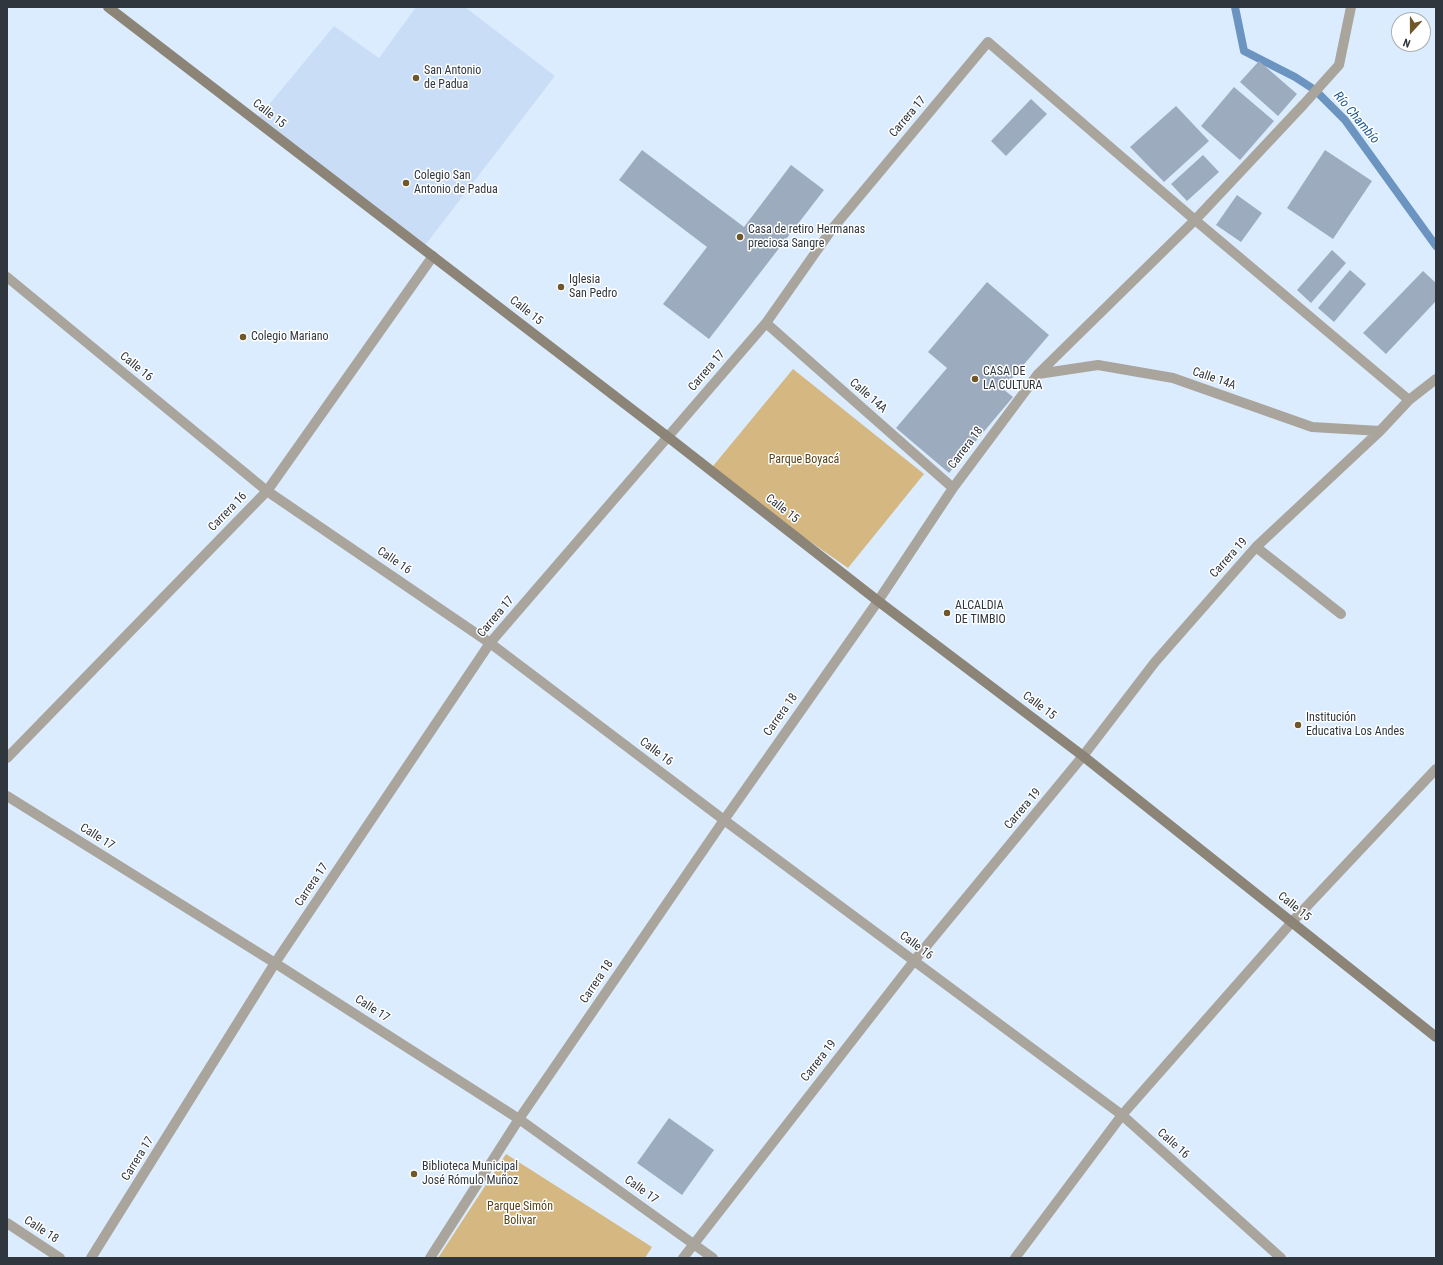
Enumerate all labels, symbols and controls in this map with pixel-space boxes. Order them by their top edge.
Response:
north arrow [1391,12,1431,52]
text: N [1401,35,1412,50]
place label: San Antonio de Padua [424,64,481,92]
marker: San Antonio de Padua [411,73,421,83]
water label: Río Chambío [1330,89,1382,147]
street label: Carrera 17 [887,94,929,140]
street label: Calle 15 [249,97,289,131]
place label: Colegio San Antonio de Padua [414,169,498,197]
marker: Colegio San Antonio de Padua [401,178,411,188]
place label: Casa de retiro Hermanas preciosa Sangre [748,223,865,251]
marker: Casa de retiro Hermanas preciosa Sangre [735,232,745,242]
place label: Iglesia San Pedro [569,273,617,301]
marker: Iglesia San Pedro [556,282,566,292]
street label: Calle 15 [506,294,546,328]
place label: Colegio Mariano [251,330,328,344]
marker: Colegio Mariano [238,332,248,342]
street label: Carrera 17 [686,348,728,394]
street label: Calle 16 [117,349,155,385]
place label: CASA DE LA CULTURA [983,365,1042,393]
street label: Calle 14A [1190,365,1238,393]
marker: CASA DE LA CULTURA [970,374,980,384]
street label: Calle 14A [846,376,890,416]
street label: Carrera 18 [945,424,987,472]
park label: Parque Boyacá [769,453,839,467]
street label: Carrera 16 [206,489,250,535]
street label: Calle 15 [762,492,802,526]
street label: Carrera 19 [1207,535,1251,581]
street label: Calle 16 [374,544,414,578]
street label: Carrera 17 [475,594,517,640]
place label: ALCALDIA DE TIMBIO [955,599,1006,627]
marker: ALCALDIA DE TIMBIO [942,608,952,618]
street label: Calle 15 [1019,689,1059,723]
street label: Carrera 18 [761,691,801,739]
place label: Institución Educativa Los Andes [1306,711,1404,739]
marker: Institución Educativa Los Andes [1293,720,1303,730]
street label: Calle 16 [636,735,676,769]
street label: Carrera 19 [1002,786,1044,832]
street label: Calle 17 [77,821,117,853]
street label: Carrera 17 [292,861,332,909]
street label: Calle 15 [1275,889,1313,925]
street label: Calle 16 [896,929,936,963]
street label: Carrera 18 [577,958,617,1006]
street label: Calle 17 [352,993,392,1025]
street label: Carrera 19 [798,1037,840,1085]
street label: Calle 16 [1154,1126,1192,1162]
street label: Carrera 17 [119,1134,157,1184]
place label: Biblioteca Municipal José Rómulo Muñoz [422,1160,518,1188]
marker: Biblioteca Municipal José Rómulo Muñoz [409,1169,419,1179]
street label: Calle 17 [621,1173,661,1207]
park label: Parque Simón Bolivar [487,1200,553,1228]
street label: Calle 18 [21,1214,61,1246]

